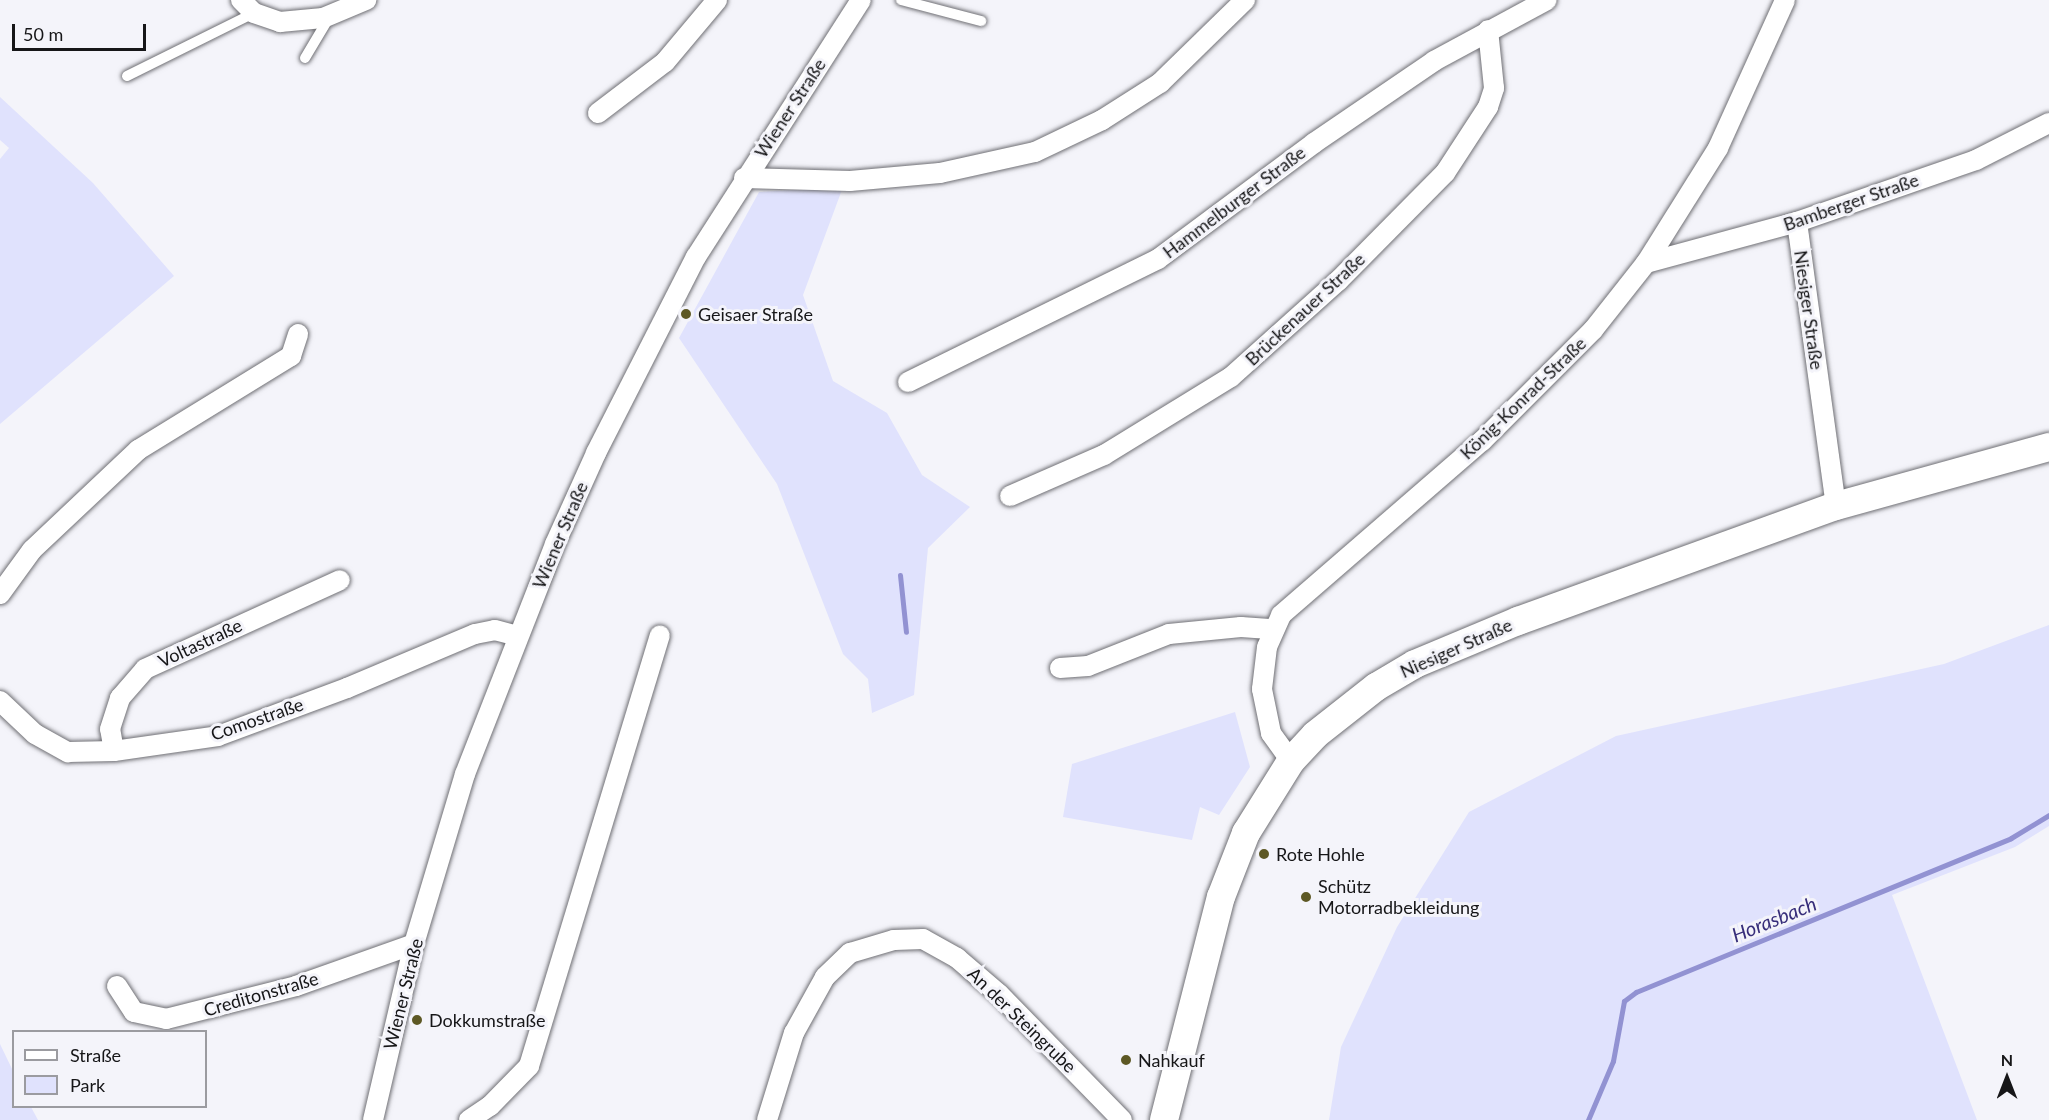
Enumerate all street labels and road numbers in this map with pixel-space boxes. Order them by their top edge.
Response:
street label: Wiener Straße [750,54,830,162]
street label: Hammelburger Straße [1158,141,1310,263]
street label: Bamberger Straße [1780,169,1922,235]
street label: Brückenauer Straße [1241,248,1369,370]
street label: Niesiger Straße [1790,249,1828,371]
street label: König-Konrad-Straße [1456,332,1590,464]
street label: Wiener Straße [528,478,592,592]
street label: Voltastraße [155,614,245,672]
street label: Niesiger Straße [1397,614,1515,682]
street label: Comostraße [208,693,306,745]
street label: Wiener Straße [379,936,427,1052]
street label: An der Steingrube [963,963,1081,1077]
street label: Creditonstraße [201,967,321,1021]

